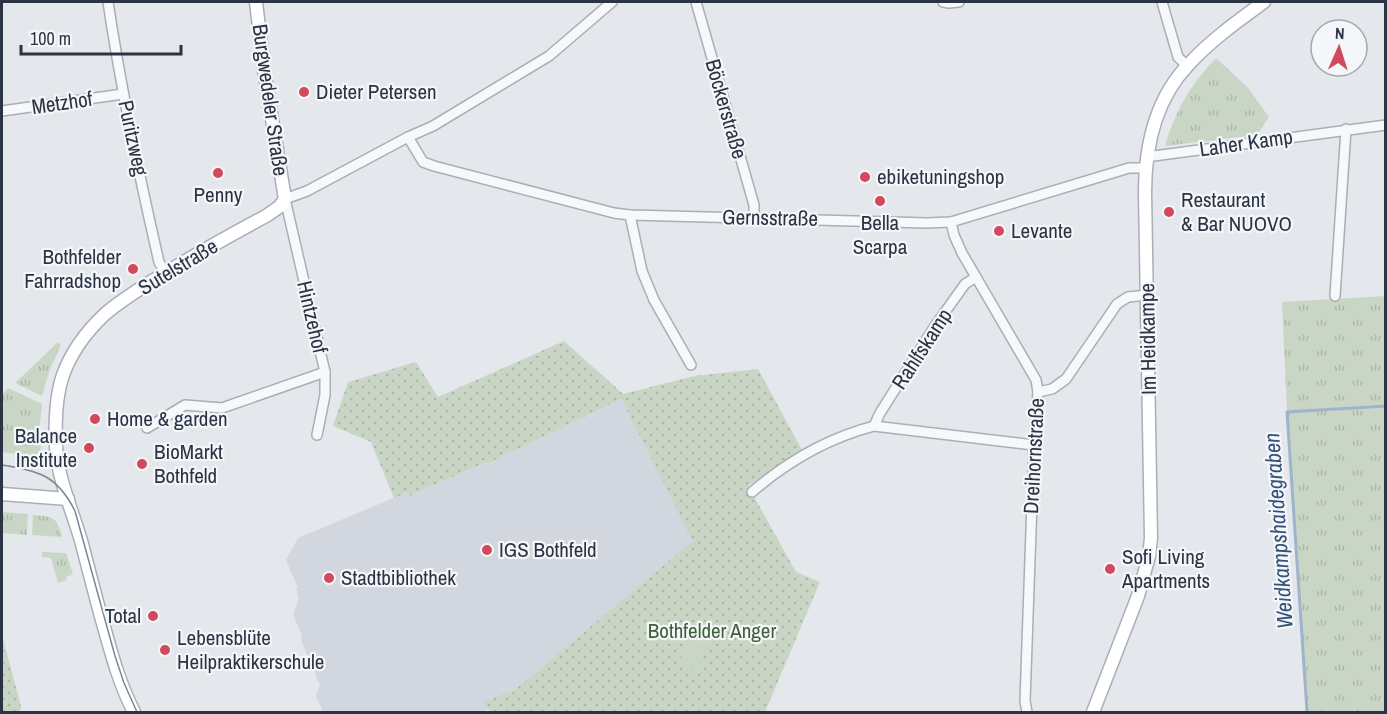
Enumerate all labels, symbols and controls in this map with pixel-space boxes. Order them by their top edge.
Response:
scale bar [21,18,182,56]
north arrow [1309,18,1369,78]
street label: Burgwedeler Straße [245,22,296,178]
text: N [1334,22,1345,44]
text: 100 m [30,26,71,51]
street label: Böckerstraße [698,56,755,162]
place label: Dieter Petersen [316,77,437,106]
street label: Metzhof [30,84,94,121]
marker: Dieter Petersen [297,85,311,99]
street label: Puritzweg [111,97,156,179]
street label: Laher Kamp [1197,122,1294,163]
place label: ebiketuningshop [877,162,1004,191]
marker: Penny [211,166,225,180]
marker: ebiketuningshop [858,170,872,184]
place label: Penny [194,180,243,209]
place label: Restaurant & Bar NUOVO [1181,185,1292,238]
marker: Bella Scarpa [873,194,887,208]
street label: Gernsstraße [722,202,818,233]
marker: Restaurant & Bar NUOVO [1162,205,1176,219]
place label: Bella Scarpa [853,208,908,261]
place label: Levante [1011,216,1072,245]
marker: Levante [992,224,1006,238]
street label: Sutelstraße [133,231,223,302]
place label: Bothfelder Fahrradshop [24,242,121,295]
marker: Bothfelder Fahrradshop [126,262,140,276]
street label: Hintzehof [290,278,335,356]
street label: Im Heidkampe [1132,283,1163,395]
street label: Rahlfskamp [885,303,959,395]
street label: Dreihornstraße [1016,397,1051,515]
place label: Home & garden [107,404,228,433]
marker: Home & garden [88,412,102,426]
place label: Balance Institute [15,421,77,474]
water label: Weidkampshaidegraben [1256,432,1300,630]
place label: BioMarkt Bothfeld [154,437,223,490]
marker: Balance Institute [82,441,96,455]
marker: BioMarkt Bothfeld [135,457,149,471]
place label: IGS Bothfeld [499,535,597,564]
place label: Sofi Living Apartments [1121,542,1210,595]
marker: IGS Bothfeld [480,543,494,557]
marker: Sofi Living Apartments [1103,562,1117,576]
place label: Stadtbibliothek [341,563,456,592]
marker: Stadtbibliothek [322,571,336,585]
place label: Total [105,601,141,630]
marker: Total [146,609,160,623]
park label: Bothfelder Anger [648,616,776,645]
place label: Lebensblüte Heilpraktikerschule [177,623,324,676]
marker: Lebensblüte Heilpraktikerschule [158,643,172,657]

